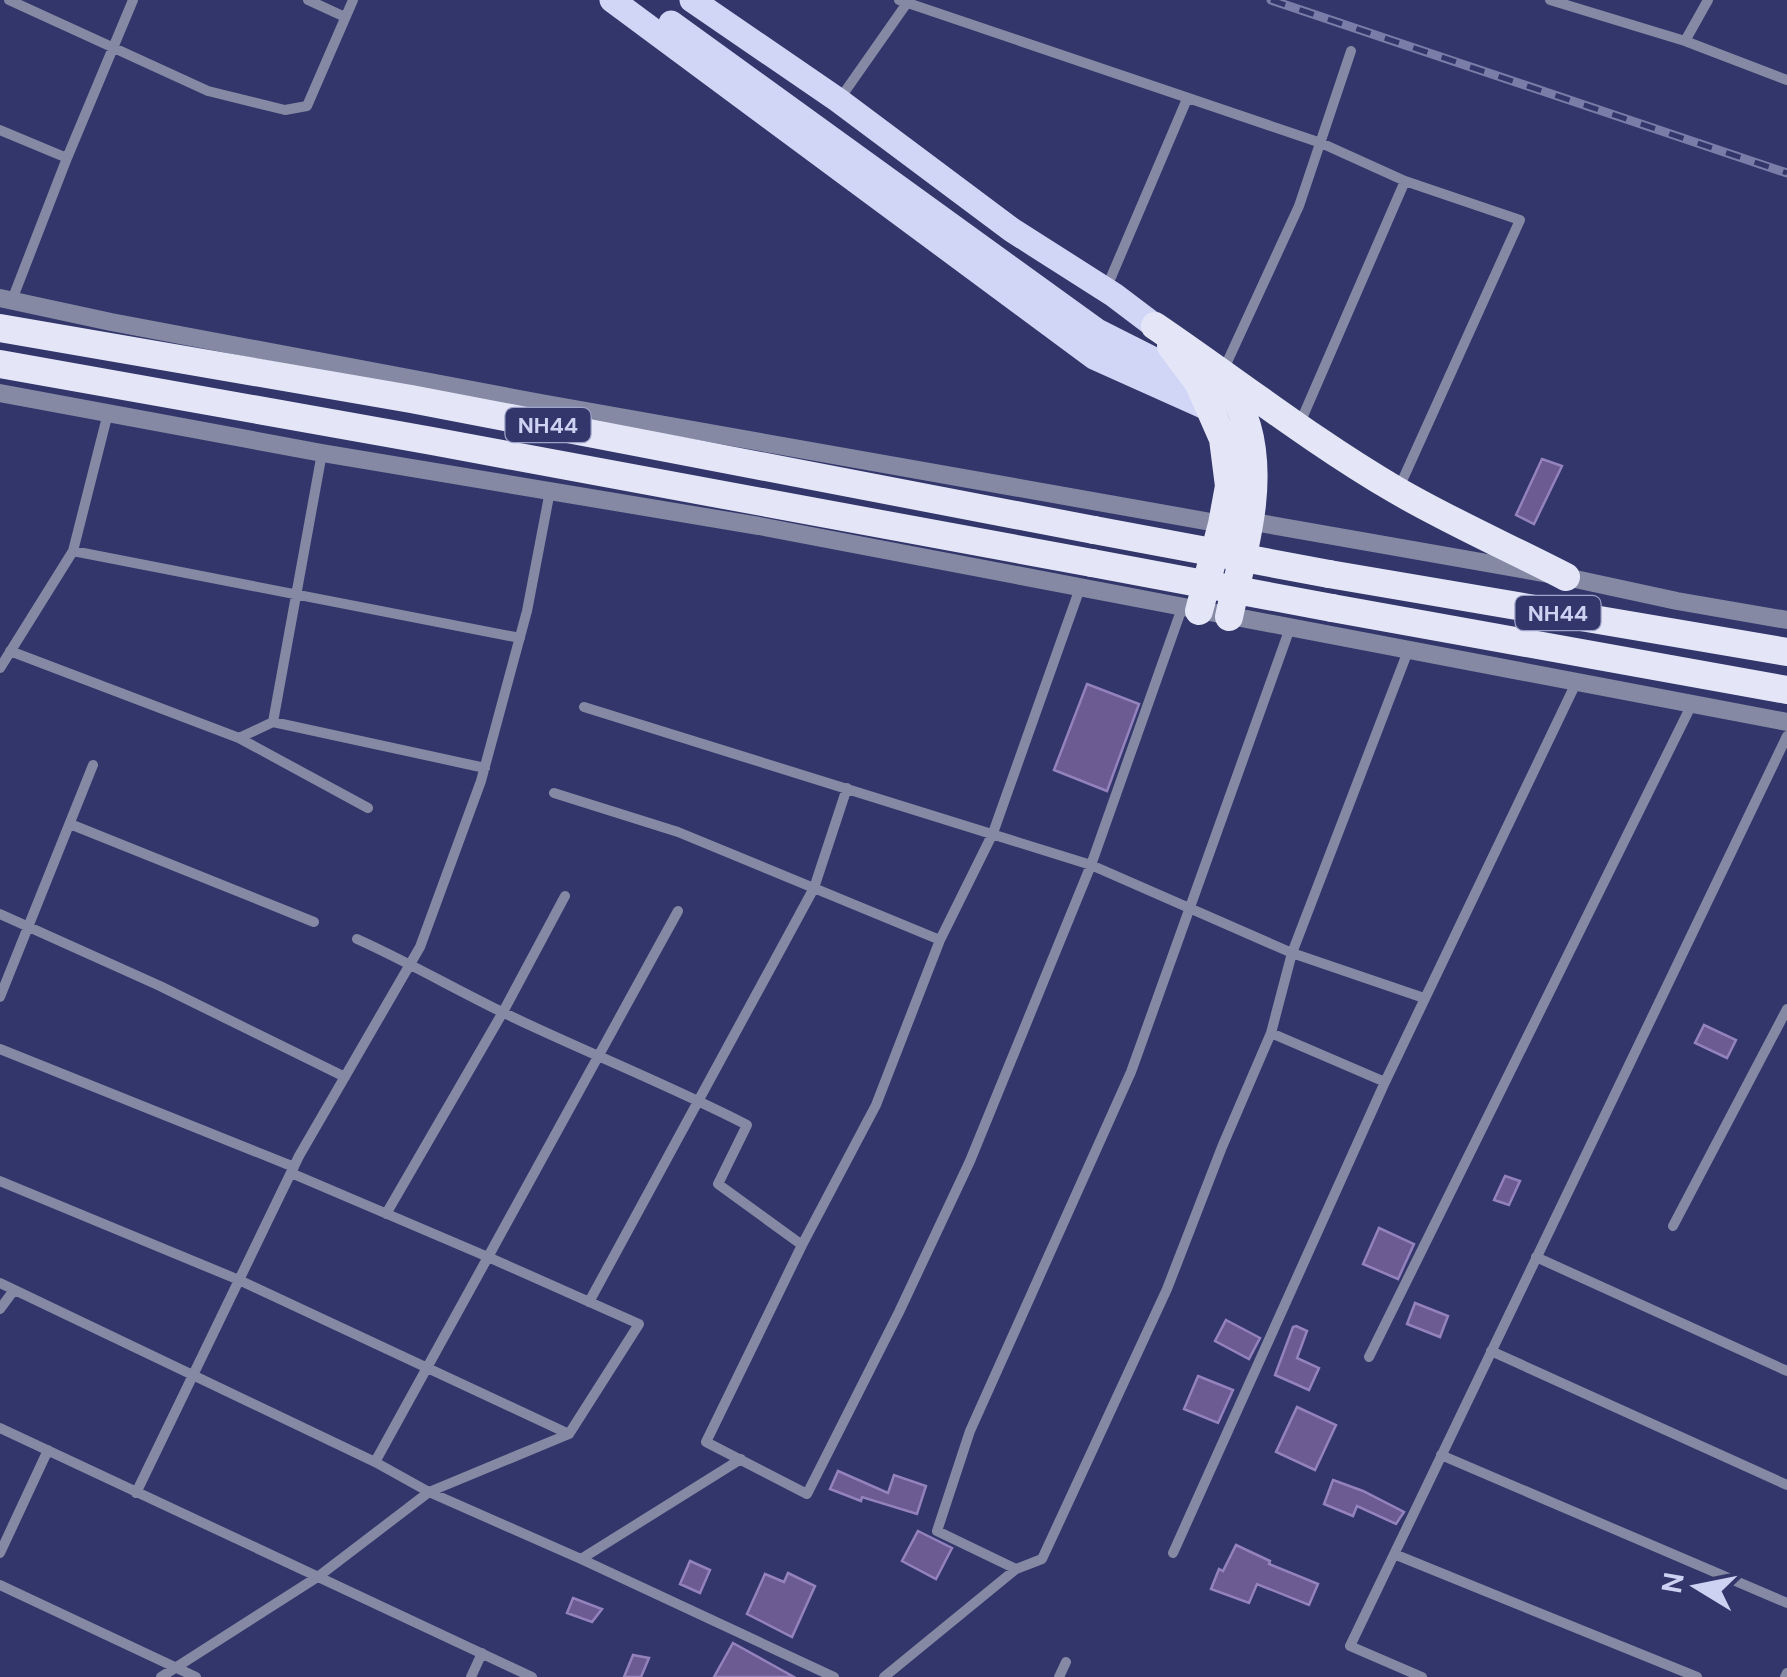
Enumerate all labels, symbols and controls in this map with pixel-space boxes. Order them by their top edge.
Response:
road number: NH44 [506,408,590,442]
road number: NH44 [1516,596,1600,630]
north arrow [1647,1537,1747,1637]
text: N [1653,1569,1693,1596]

